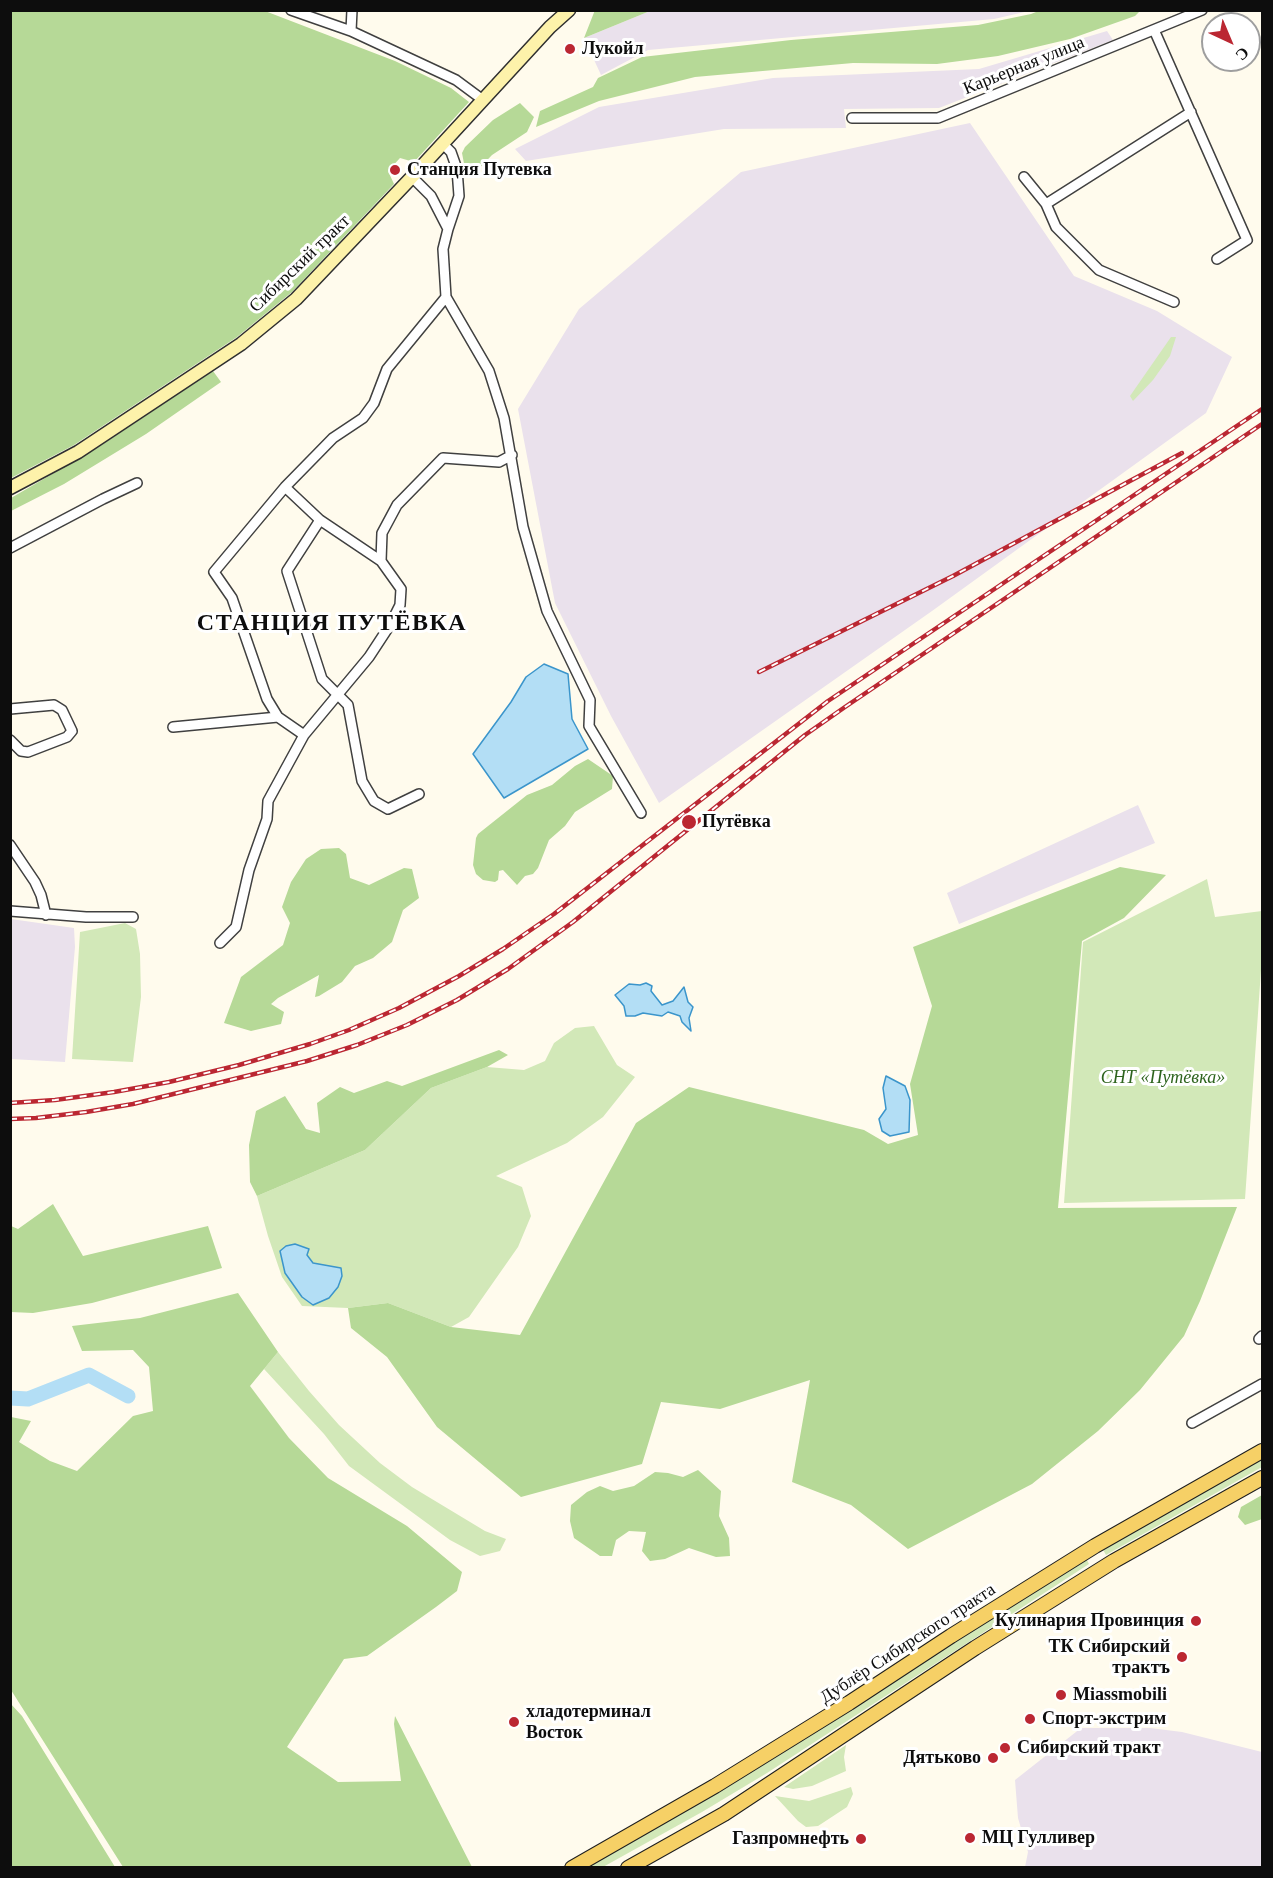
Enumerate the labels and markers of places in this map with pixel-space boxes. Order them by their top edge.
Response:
place label: Лукойл [582,38,644,60]
marker: Лукойл [563,42,577,56]
place label: Станция Путевка [407,159,552,181]
marker: Станция Путевка [388,163,402,177]
place label: Путёвка [702,811,771,833]
marker: Путёвка [680,813,698,831]
place label: Кулинария Провинция [995,1610,1184,1632]
marker: Кулинария Провинция [1189,1614,1203,1628]
place label: ТК Сибирский трактъ [1049,1636,1170,1678]
marker: ТК Сибирский трактъ [1175,1650,1189,1664]
place label: Miassmobili [1073,1684,1167,1706]
marker: Miassmobili [1054,1688,1068,1702]
place label: хладотерминал Восток [526,1701,651,1744]
place label: Спорт-экстрим [1042,1708,1166,1730]
marker: Спорт-экстрим [1023,1712,1037,1726]
marker: хладотерминал Восток [507,1715,521,1729]
place label: Сибирский тракт [1017,1737,1161,1759]
marker: Сибирский тракт [998,1741,1012,1755]
place label: Дятьково [903,1747,981,1769]
marker: Дятьково [986,1751,1000,1765]
place label: МЦ Гулливер [982,1827,1095,1849]
place label: Газпромнефть [732,1828,849,1850]
marker: МЦ Гулливер [963,1831,977,1845]
marker: Газпромнефть [854,1832,868,1846]

